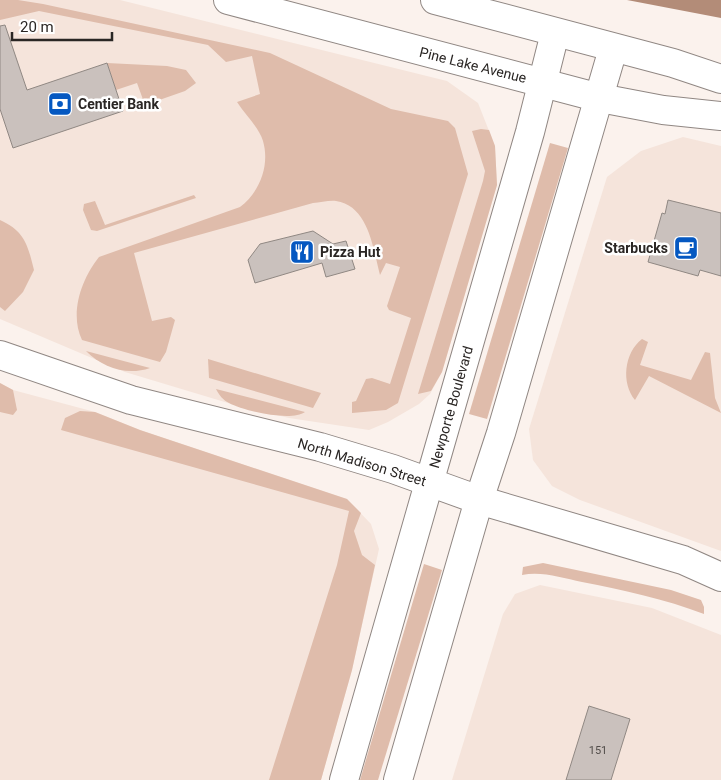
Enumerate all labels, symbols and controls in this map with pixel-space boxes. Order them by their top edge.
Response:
scale bar [12,10,112,42]
text: 20 m [20,18,54,36]
street label: Pine Lake Avenue [418,44,528,86]
bank icon: Centier Bank [47,91,73,117]
place label: Centier Bank [78,96,159,112]
cafe icon: Starbucks [673,235,699,261]
restaurant icon: Pizza Hut [289,239,315,265]
place label: Starbucks [604,240,668,256]
place label: Pizza Hut [320,244,381,260]
street label: Newporte Boulevard [426,344,476,470]
street label: North Madison Street [296,435,428,489]
house number: 151 [589,744,607,757]

